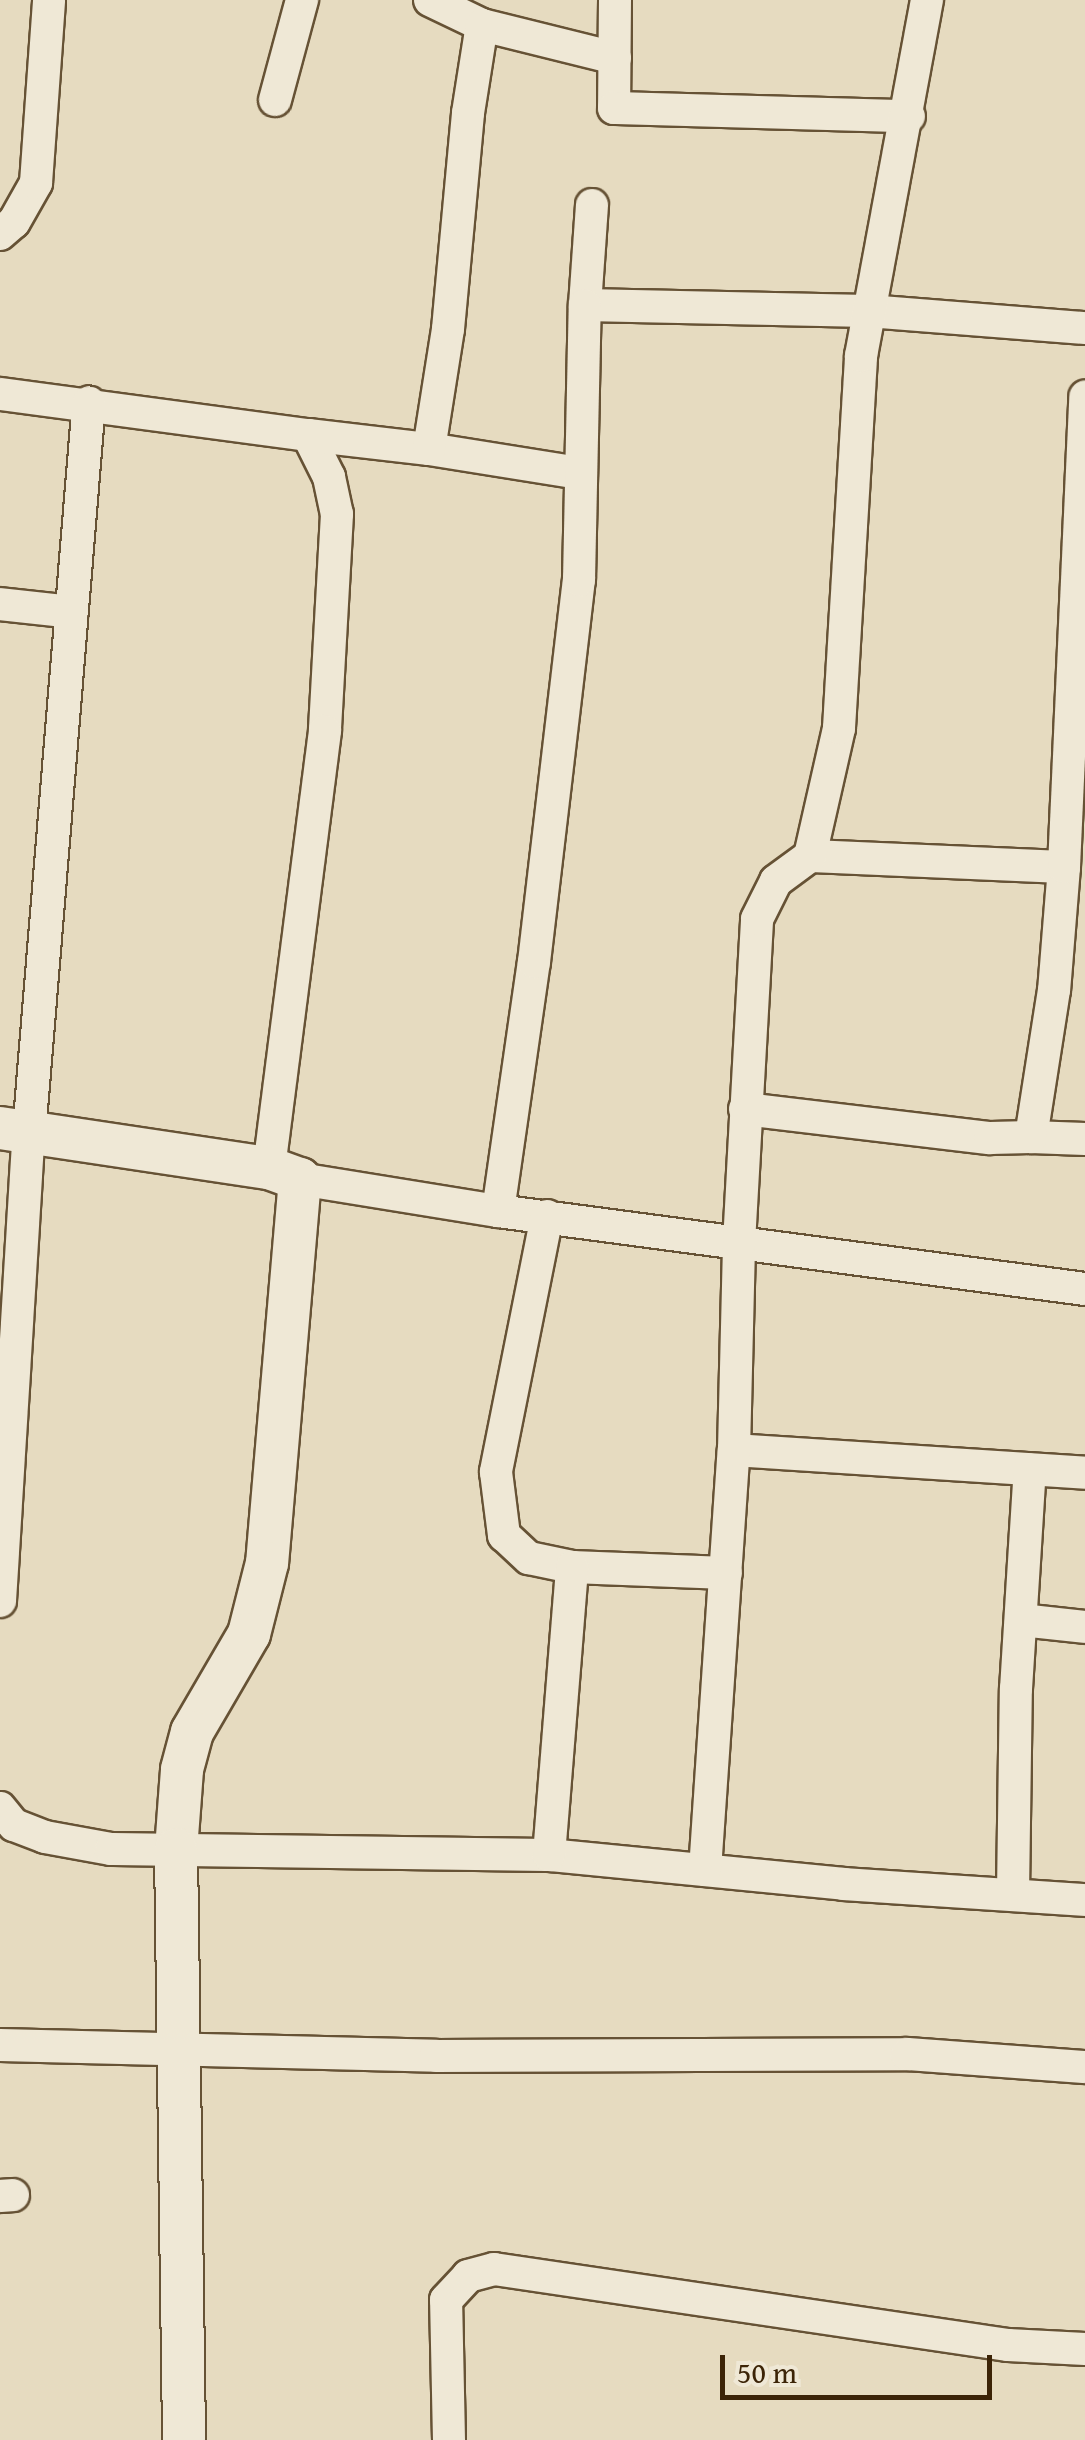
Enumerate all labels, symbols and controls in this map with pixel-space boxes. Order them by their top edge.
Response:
scale bar [725,2335,998,2397]
text: 50 m [737,2350,797,2394]

